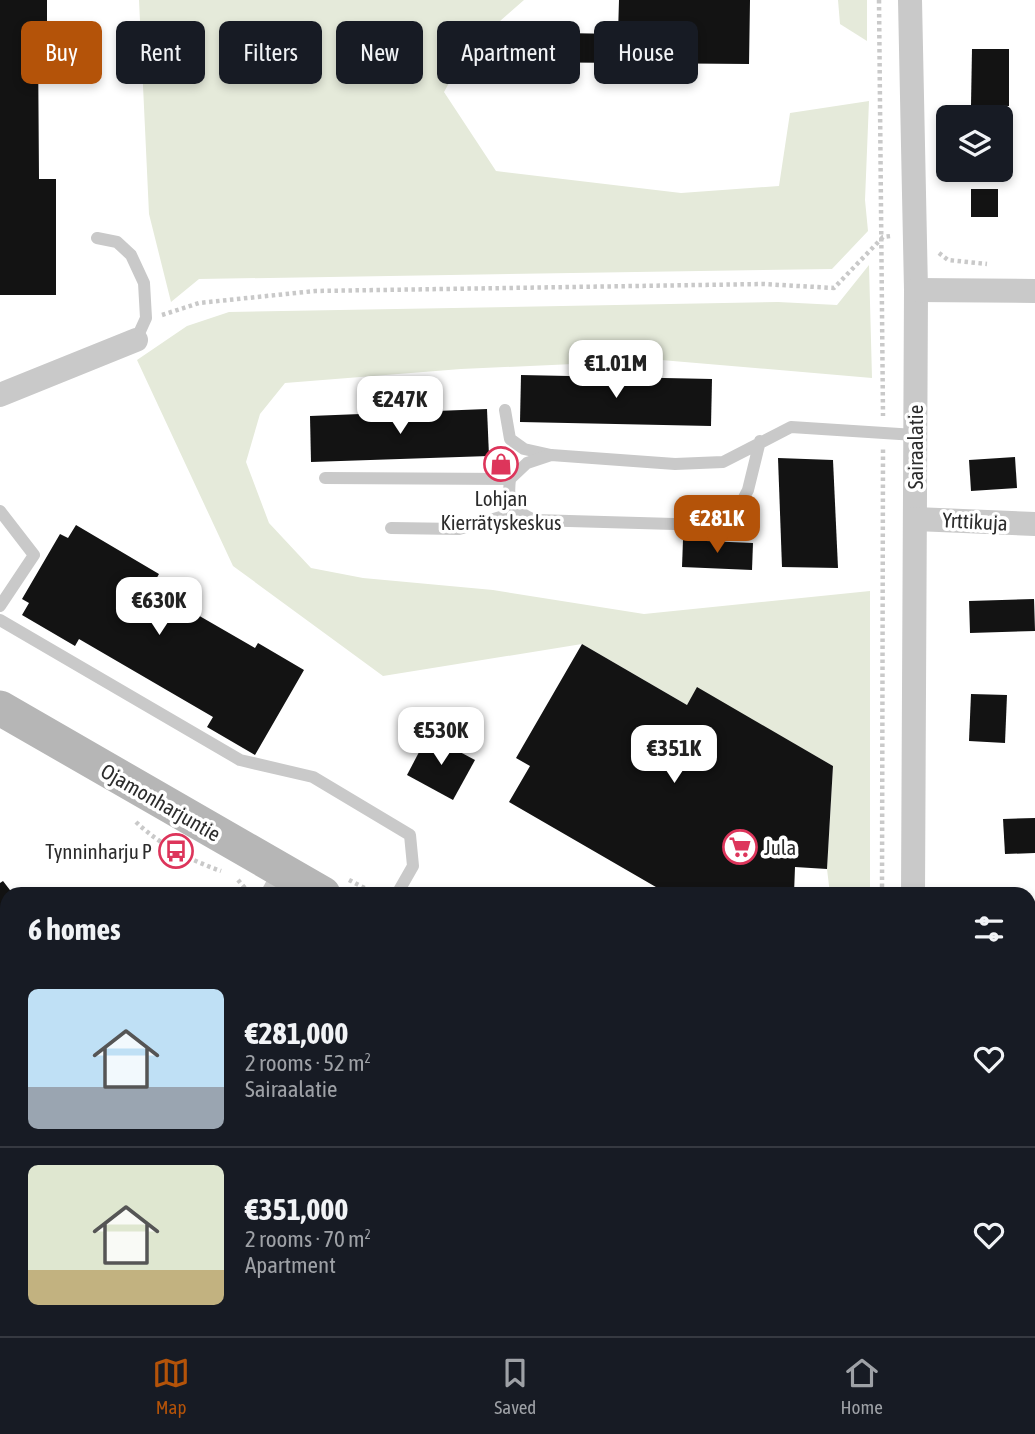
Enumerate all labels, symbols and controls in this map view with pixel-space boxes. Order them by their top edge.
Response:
chip: Buy [21,21,102,84]
chip: Rent [116,21,205,84]
chip: Filters [219,21,322,84]
chip: New [336,21,423,84]
chip: Apartment [437,21,580,84]
chip: House [594,21,698,84]
map controls [936,105,1013,182]
button: layers [936,105,1013,182]
pin: €1.01M [559,340,673,400]
text: €1.01M [585,350,647,376]
pin: €247K [351,376,449,436]
text: €247K [373,386,427,412]
street label: Sairaalatie [903,405,927,489]
shop icon: Lohjan Kierrätyskeskus [482,445,520,483]
place label: Lohjan Kierrätyskeskus [440,486,562,534]
pin: €281K [668,496,766,555]
text: €281K [690,505,744,531]
street label: Yrttikuja [942,507,1008,535]
pin: €630K [110,578,208,637]
text: €630K [132,587,186,613]
pin: €530K [392,708,490,767]
text: €530K [414,717,468,743]
pin: €351K [625,726,723,785]
text: €351K [647,735,701,761]
street label: Ojamonharjuntie [97,758,225,846]
supermarket icon: Jula [721,828,759,866]
bus stop icon: Tynninharju P [157,832,195,870]
place label: Jula [764,835,796,859]
place label: Tynninharju P [45,839,152,863]
icon: filters [970,910,1008,948]
text: 6 homes [28,912,121,946]
text: €281,000 [245,1016,348,1050]
icon: home [84,1017,168,1101]
icon: heart [970,1040,1008,1078]
text: 2 rooms · 52 m² [245,1050,371,1076]
text: Sairaalatie [245,1076,338,1102]
text: €351,000 [245,1192,348,1226]
icon: home [84,1193,168,1277]
icon: heart [970,1216,1008,1254]
text: 2 rooms · 70 m² [245,1226,371,1252]
text: Apartment [245,1252,336,1278]
tab: Map [152,1354,190,1418]
tab: Saved [494,1354,536,1418]
tab: Home [841,1354,883,1418]

